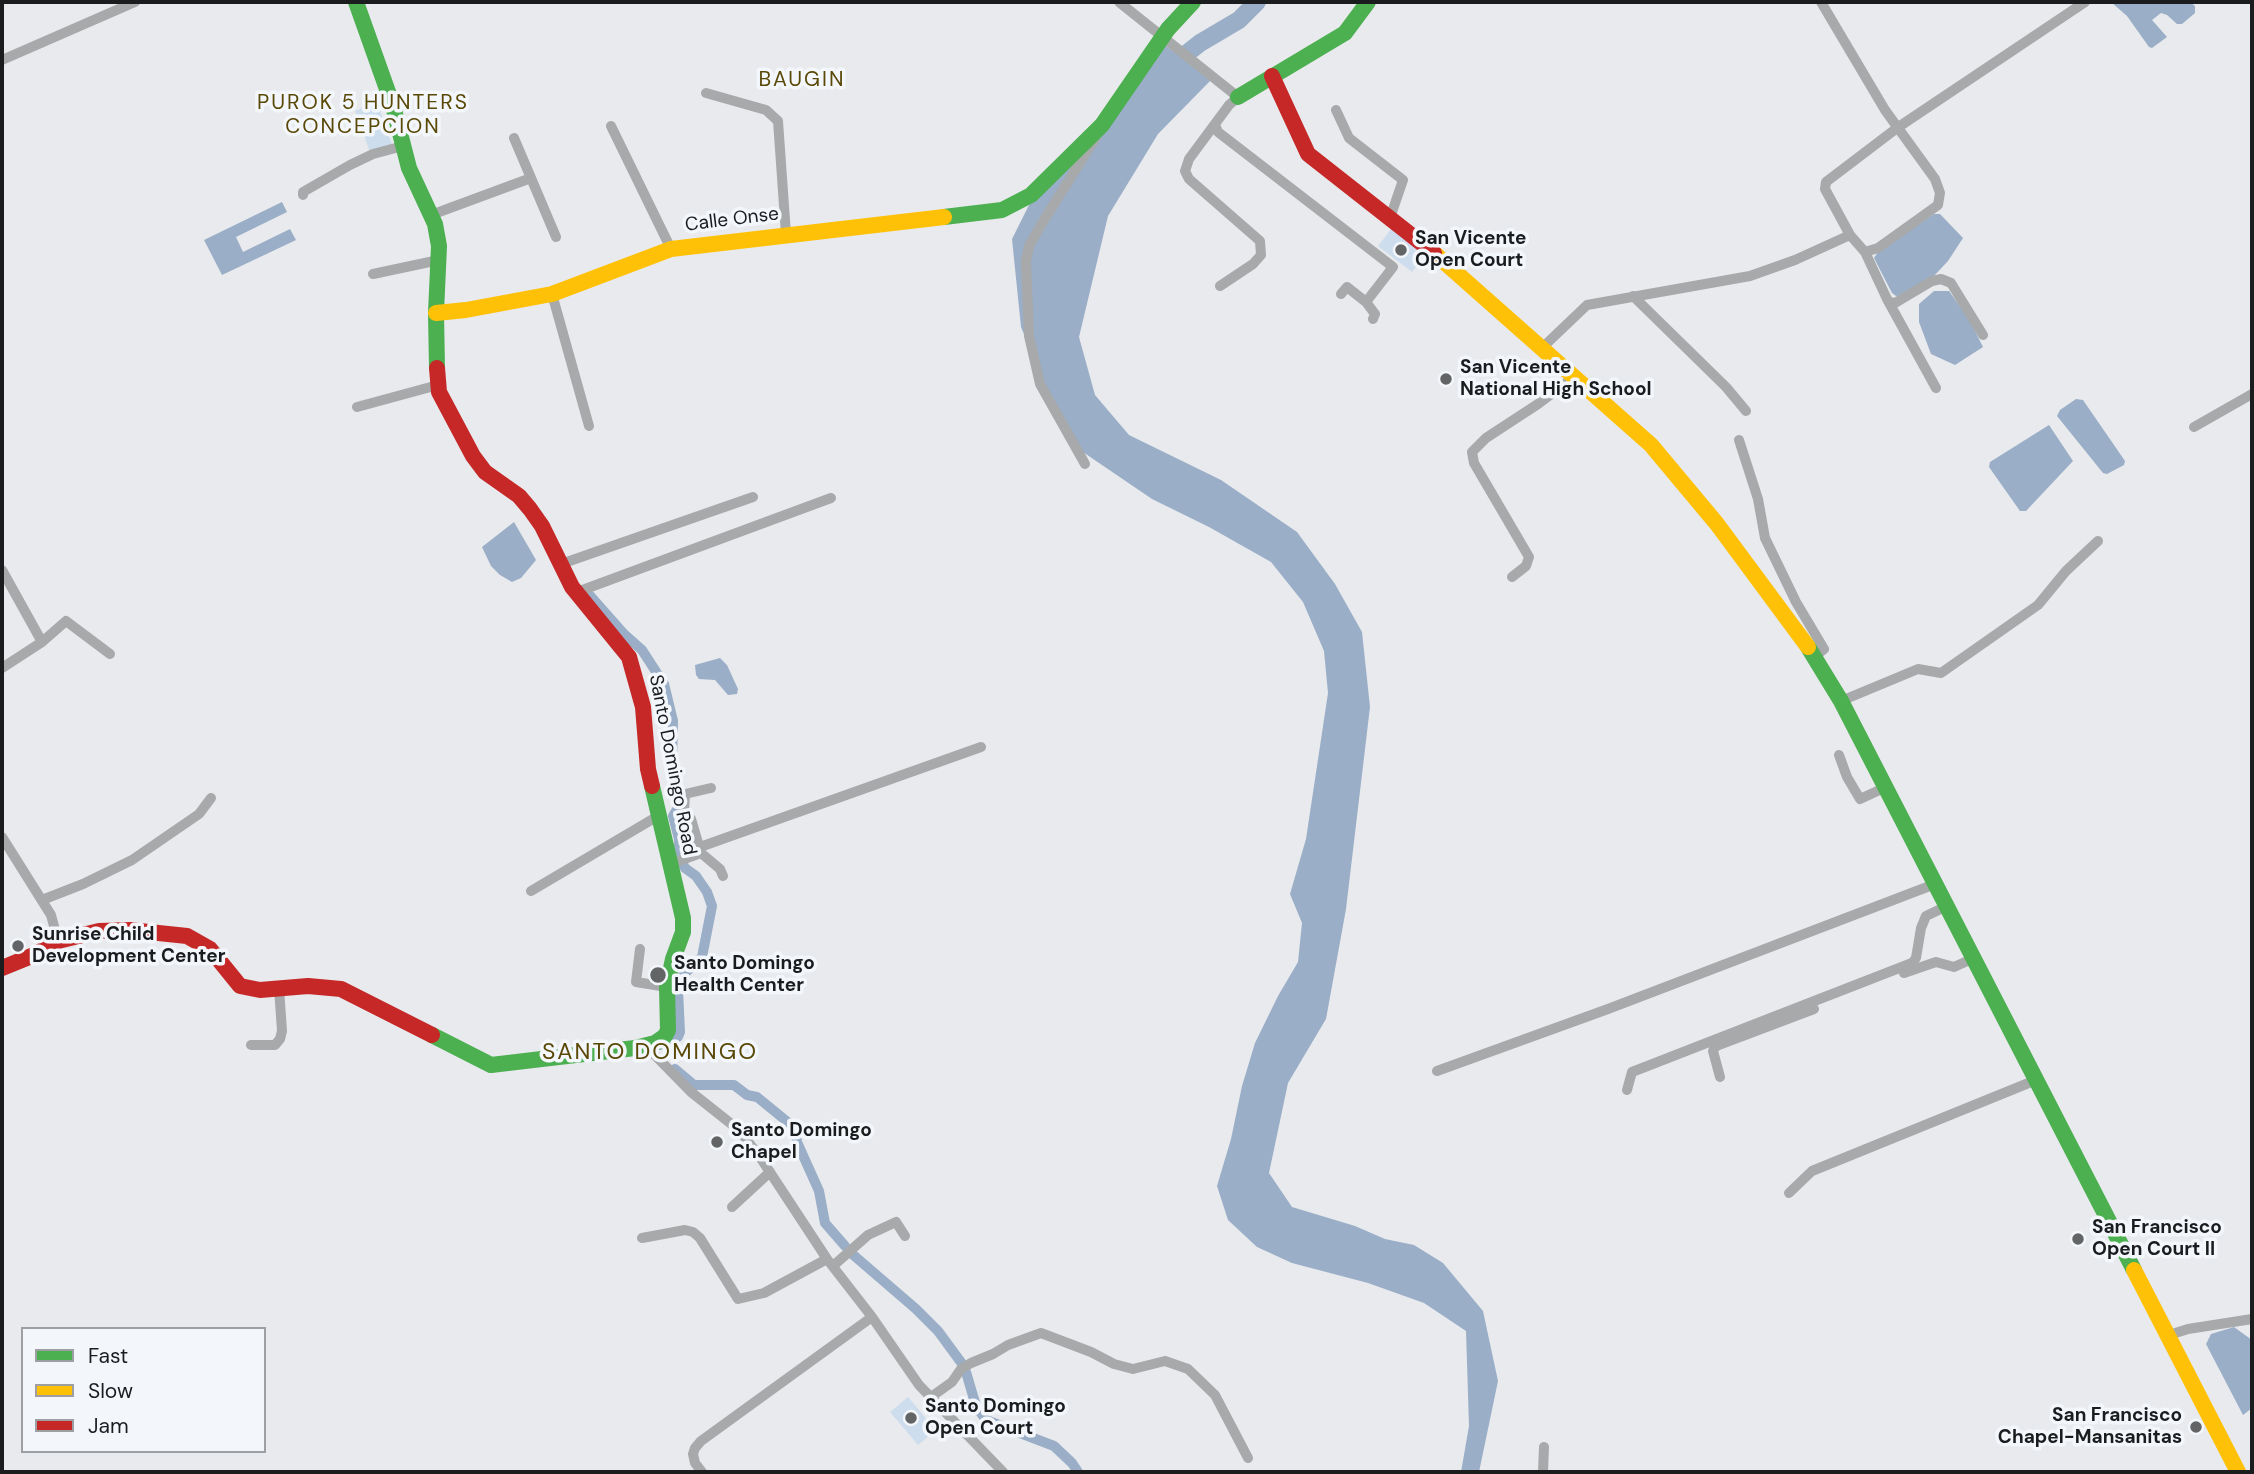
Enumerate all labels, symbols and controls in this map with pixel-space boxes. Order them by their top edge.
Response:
district label: BAUGIN [759,67,845,93]
district label: PUROK 5 HUNTERS CONCEPCION [259,90,467,140]
street label: Calle Onse [684,203,780,237]
place label: San Vicente Open Court [1415,228,1527,272]
marker: San Vicente Open Court [1393,242,1409,258]
place label: San Vicente National High School [1460,357,1652,401]
marker: San Vicente National High School [1438,371,1454,387]
street label: Santo Domingo Road [643,673,701,857]
place label: Sunrise Child Development Center [32,924,225,968]
marker: Sunrise Child Development Center [10,938,26,954]
place label: Santo Domingo Health Center [674,953,815,997]
marker: Santo Domingo Health Center [648,965,668,985]
district label: SANTO DOMINGO [544,1039,756,1067]
place label: Santo Domingo Chapel [731,1120,872,1164]
marker: Santo Domingo Chapel [709,1134,725,1150]
place label: San Francisco Open Court II [2092,1217,2222,1261]
marker: San Francisco Open Court II [2070,1231,2086,1247]
legend [21,1327,266,1453]
text: Fast [88,1342,128,1370]
text: Slow [88,1377,133,1405]
place label: Santo Domingo Open Court [925,1396,1066,1440]
place label: San Francisco Chapel-Mansanitas [1998,1405,2182,1449]
marker: Santo Domingo Open Court [903,1410,919,1426]
text: Jam [88,1412,129,1440]
marker: San Francisco Chapel-Mansanitas [2188,1419,2204,1435]

